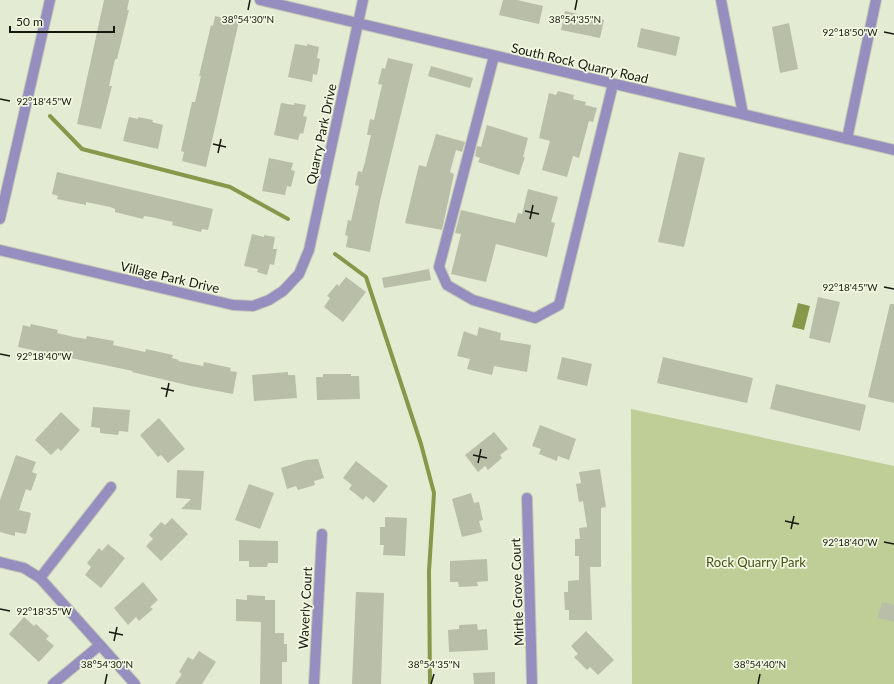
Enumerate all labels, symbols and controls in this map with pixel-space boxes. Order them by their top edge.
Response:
scale bar [10,8,114,34]
text: 38°54'30"N [222,13,274,25]
text: 38°54'35"N [549,13,601,25]
text: 50 m [16,14,43,29]
text: 92°18'50"W [822,26,878,38]
street label: South Rock Quarry Road [510,39,650,87]
street label: Quarry Park Drive [302,82,340,186]
text: 92°18'45"W [16,95,72,107]
street label: Village Park Drive [119,258,221,296]
text: 92°18'45"W [822,281,878,293]
text: 92°18'40"W [16,350,72,362]
text: 92°18'40"W [822,536,878,548]
street label: Mirtle Grove Court [507,537,527,646]
park label: Rock Quarry Park [706,554,806,570]
street label: Waverly Court [295,566,315,650]
text: 92°18'35"W [16,605,72,617]
text: 38°54'30"N [81,658,133,670]
text: 38°54'35"N [408,658,460,670]
text: 38°54'40"N [734,658,786,670]

